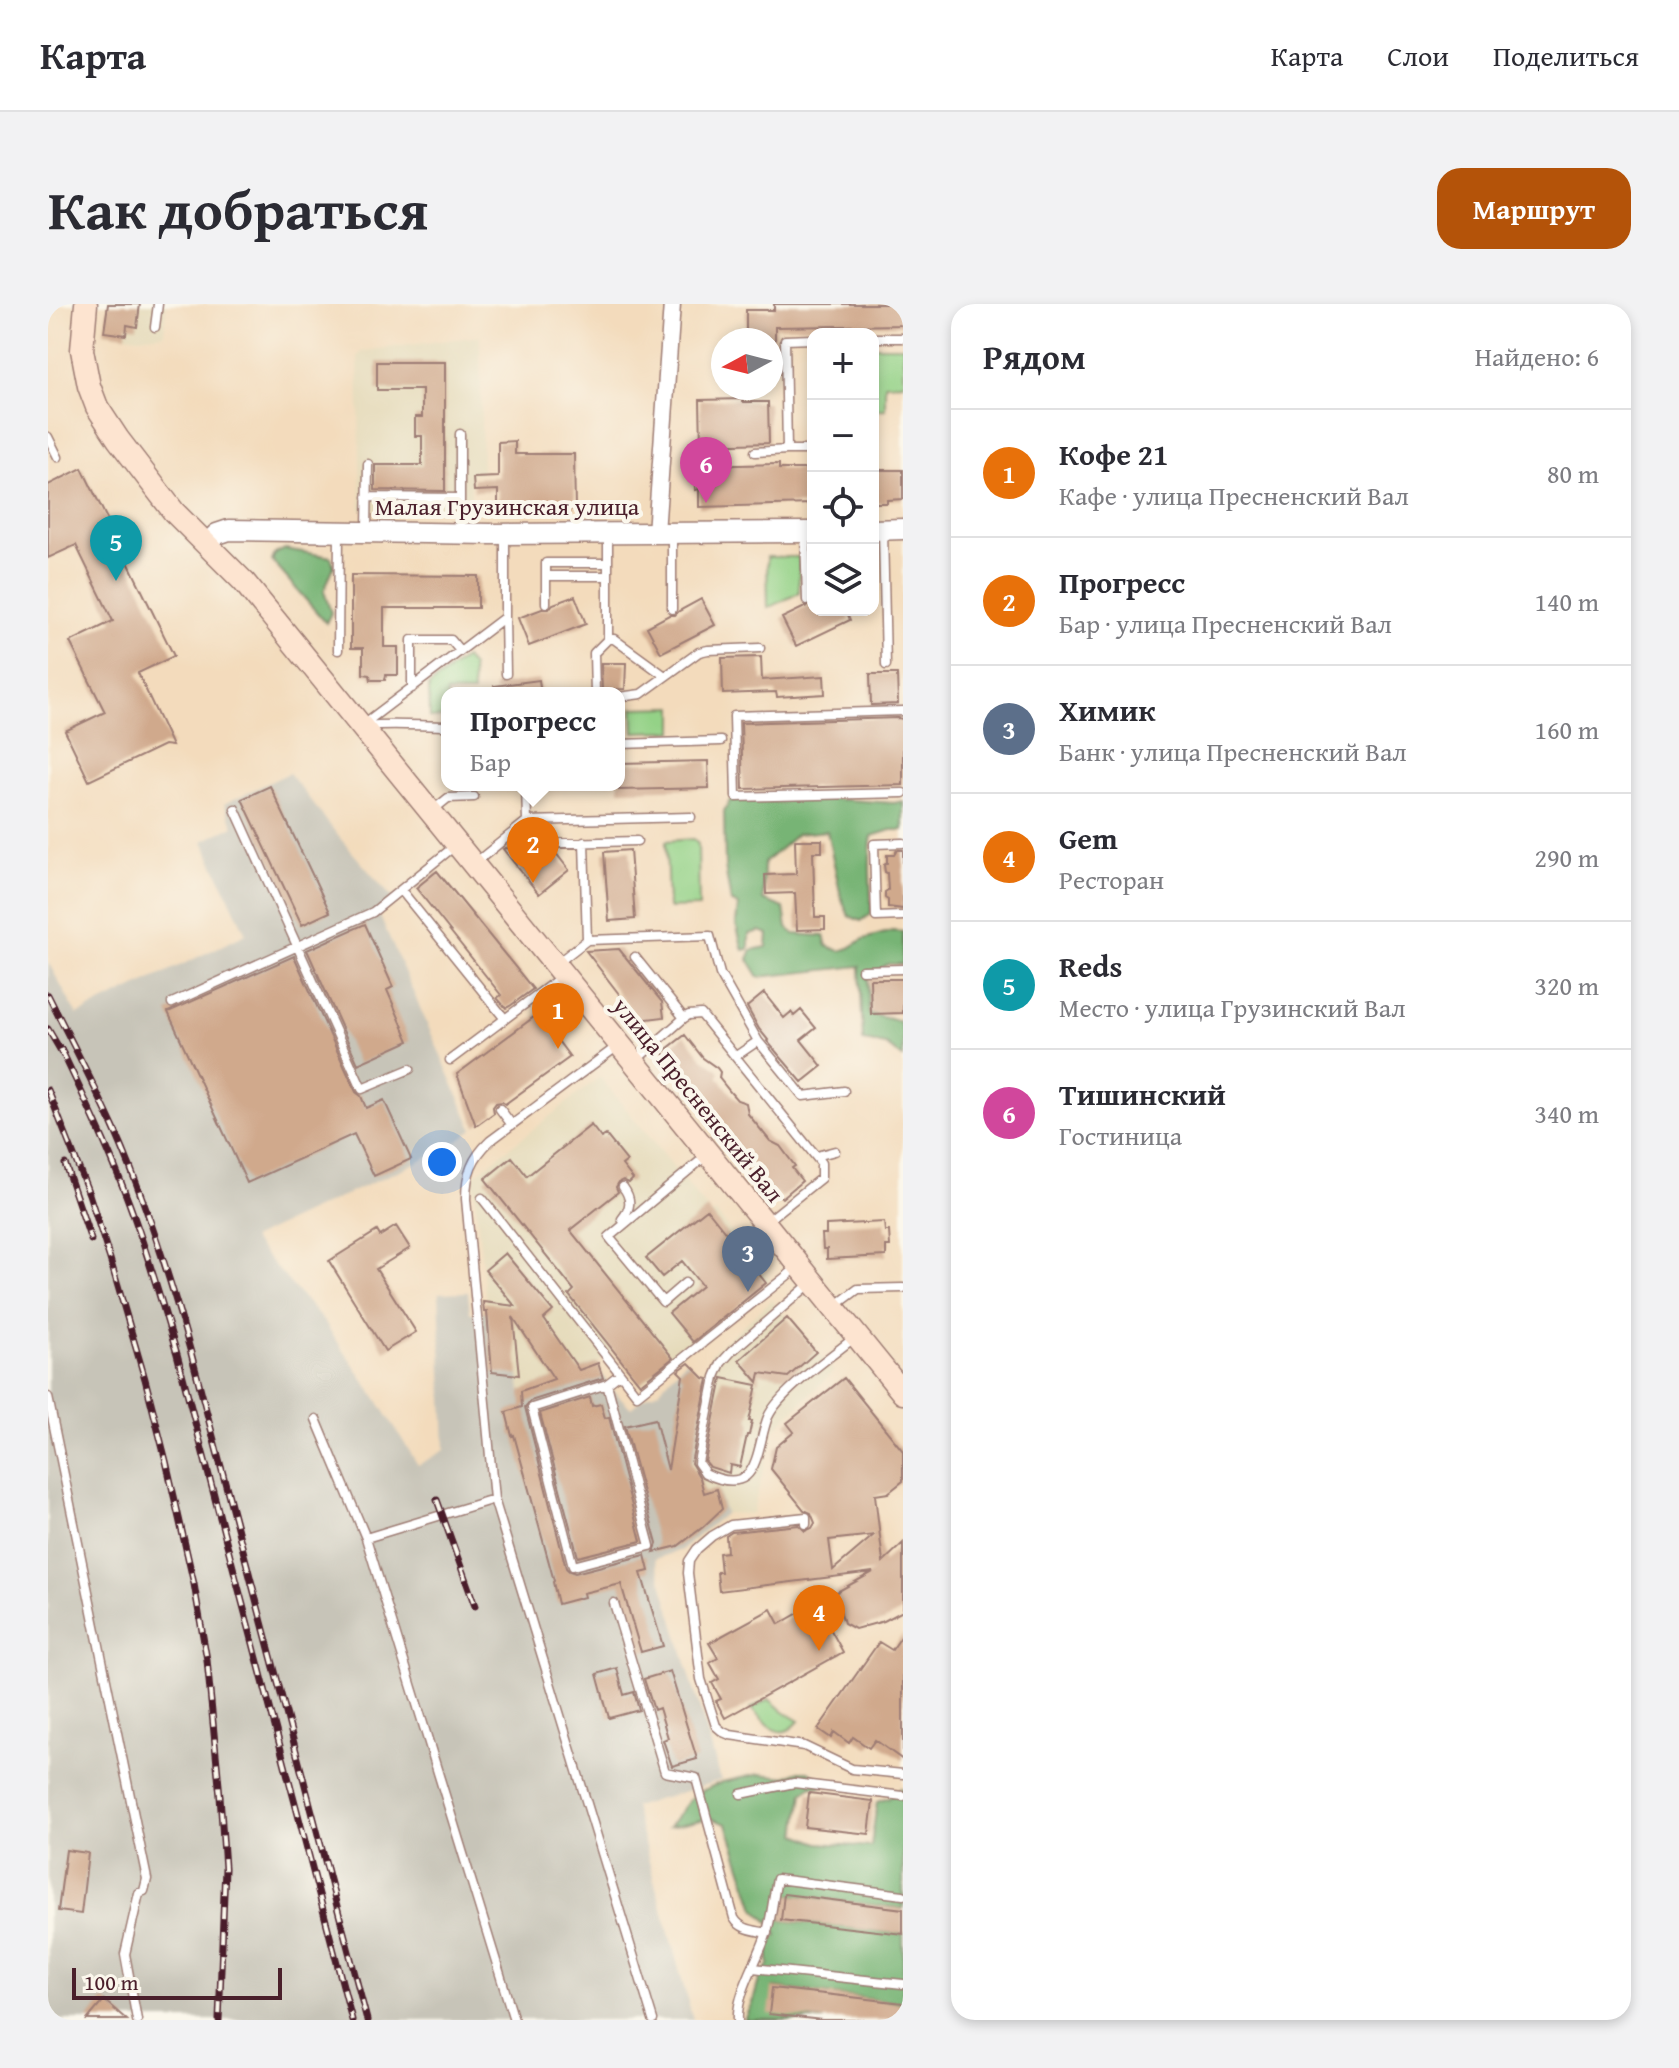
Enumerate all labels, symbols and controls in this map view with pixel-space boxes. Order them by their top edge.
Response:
text: Карта [40,27,146,83]
text: Карта [1271,35,1343,76]
text: Слои [1387,35,1449,76]
text: Поделиться [1493,35,1639,76]
text: Как добраться [48,167,428,250]
button: Маршрут [1437,168,1631,249]
north arrow [711,328,783,400]
map controls [807,328,879,616]
button: + [807,328,879,400]
text: Рядом [983,332,1086,381]
text: Найдено: 6 [1475,337,1599,376]
button: − [807,400,879,472]
text: Кофе 21 [1059,432,1169,476]
pin: 6 [680,437,732,503]
text: 1 [1002,454,1016,493]
text: 80 m [1547,454,1599,493]
button: locate [807,472,879,544]
text: Кафе · улица Пресненский Вал [1059,476,1409,515]
street label: Малая Грузинская улица [375,489,640,524]
pin: 5 [90,515,142,581]
button: layers [807,544,879,616]
text: Прогресс [1059,560,1185,604]
text: 2 [1002,582,1016,621]
text: 140 m [1534,582,1599,621]
text: Бар · улица Пресненский Вал [1059,604,1392,643]
popup [441,687,625,791]
text: Химик [1059,688,1156,732]
text: Прогресс [470,698,596,742]
text: 3 [1002,710,1016,749]
text: 160 m [1534,710,1599,749]
text: Банк · улица Пресненский Вал [1059,732,1407,771]
text: Бар [470,742,511,781]
text: Gem [1059,816,1118,860]
pin: 2 [507,817,559,883]
text: 4 [1002,838,1016,877]
text: 290 m [1534,838,1599,877]
text: Ресторан [1059,860,1164,899]
text: Reds [1059,944,1122,988]
text: 5 [1002,966,1016,1005]
text: 320 m [1534,966,1599,1005]
pin: 1 [532,983,584,1049]
text: Место · улица Грузинский Вал [1059,988,1406,1027]
street label: улица Пресненский Вал [604,989,792,1210]
text: Тишинский [1059,1072,1226,1116]
text: 6 [1002,1094,1016,1133]
text: 340 m [1534,1094,1599,1133]
text: Гостиница [1059,1116,1182,1155]
your location [422,1142,462,1182]
pin: 3 [722,1226,774,1292]
pin: 4 [793,1585,845,1651]
scale bar [72,1964,282,2000]
text: 100 m [84,1966,139,1998]

